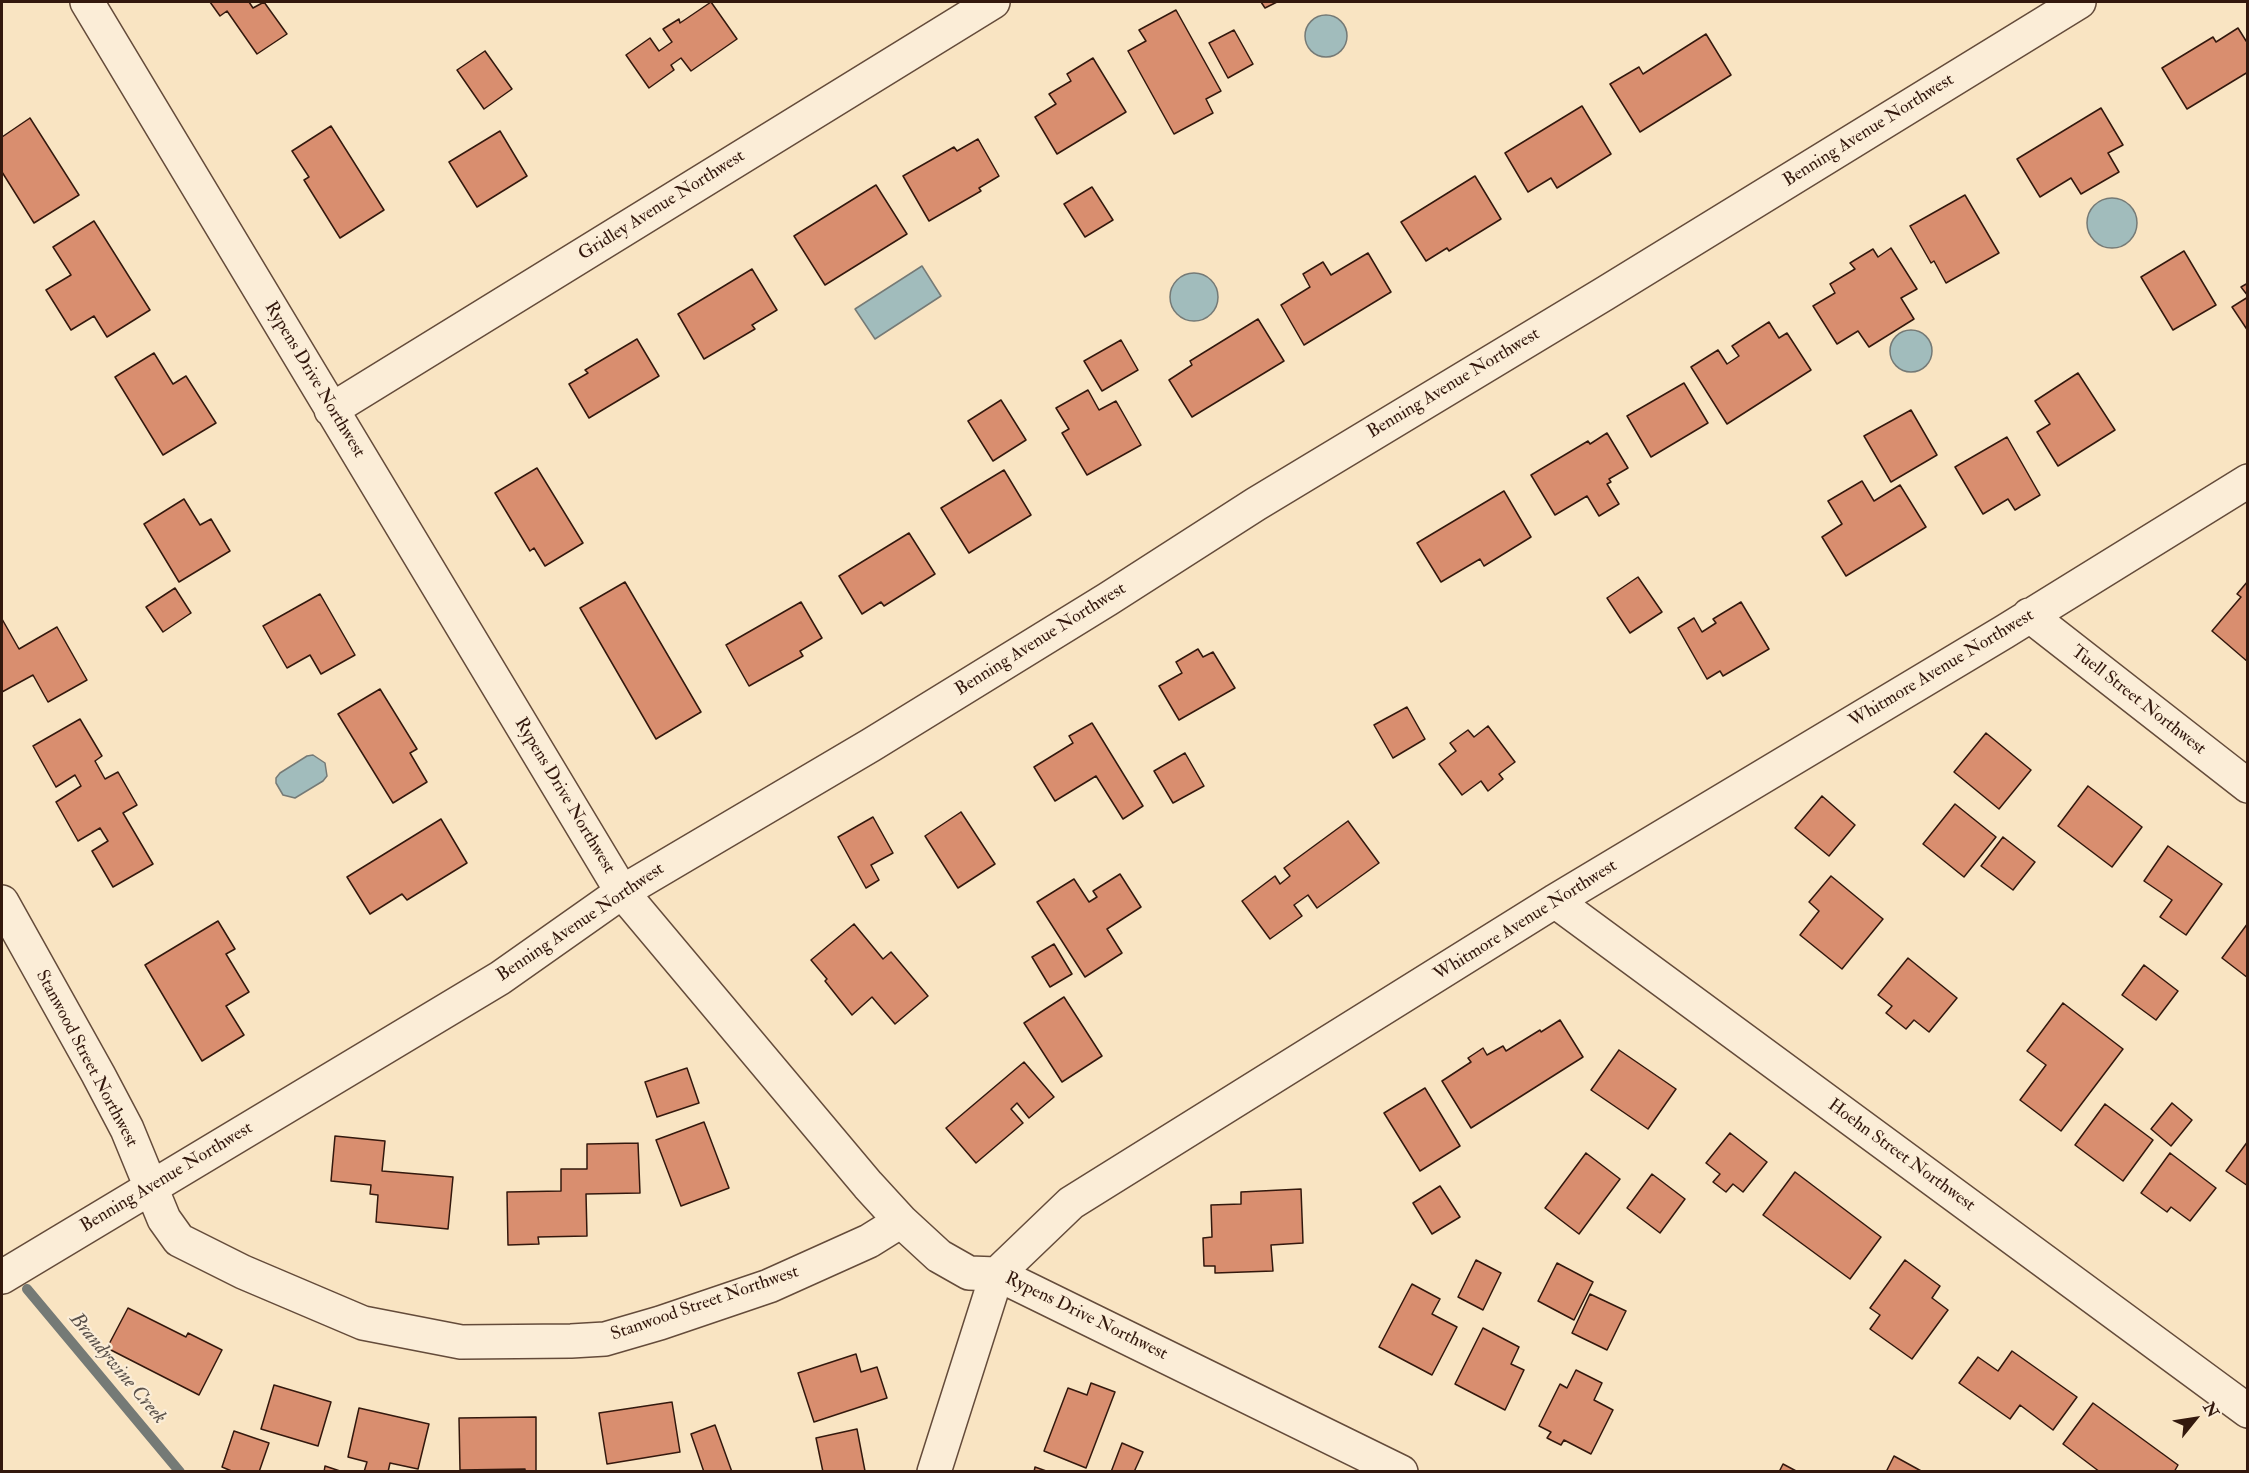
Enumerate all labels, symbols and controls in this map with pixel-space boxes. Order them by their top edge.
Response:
street label: Benning Avenue Northwest [1780,70,1958,192]
street label: Gridley Avenue Northwest [575,146,749,266]
street label: Rypens Drive Northwest [259,298,369,462]
street label: Benning Avenue Northwest [1364,324,1544,444]
street label: Benning Avenue Northwest [952,579,1130,701]
street label: Whitmore Avenue Northwest [1846,605,2038,733]
street label: Tuell Street Northwest [2066,642,2210,760]
street label: Rypens Drive Northwest [509,714,619,878]
street label: Whitmore Avenue Northwest [1431,856,1621,986]
street label: Benning Avenue Northwest [493,859,669,987]
street label: Stanwood Street Northwest [30,967,142,1151]
street label: Hoehn Street Northwest [1823,1095,1979,1217]
street label: Benning Avenue Northwest [77,1118,257,1238]
street label: Stanwood Street Northwest [608,1262,802,1346]
street label: Rypens Drive Northwest [1001,1268,1171,1366]
water label: Brandywine Creek [64,1308,170,1430]
north arrow [2165,1389,2225,1449]
text: N [2198,1399,2223,1421]

